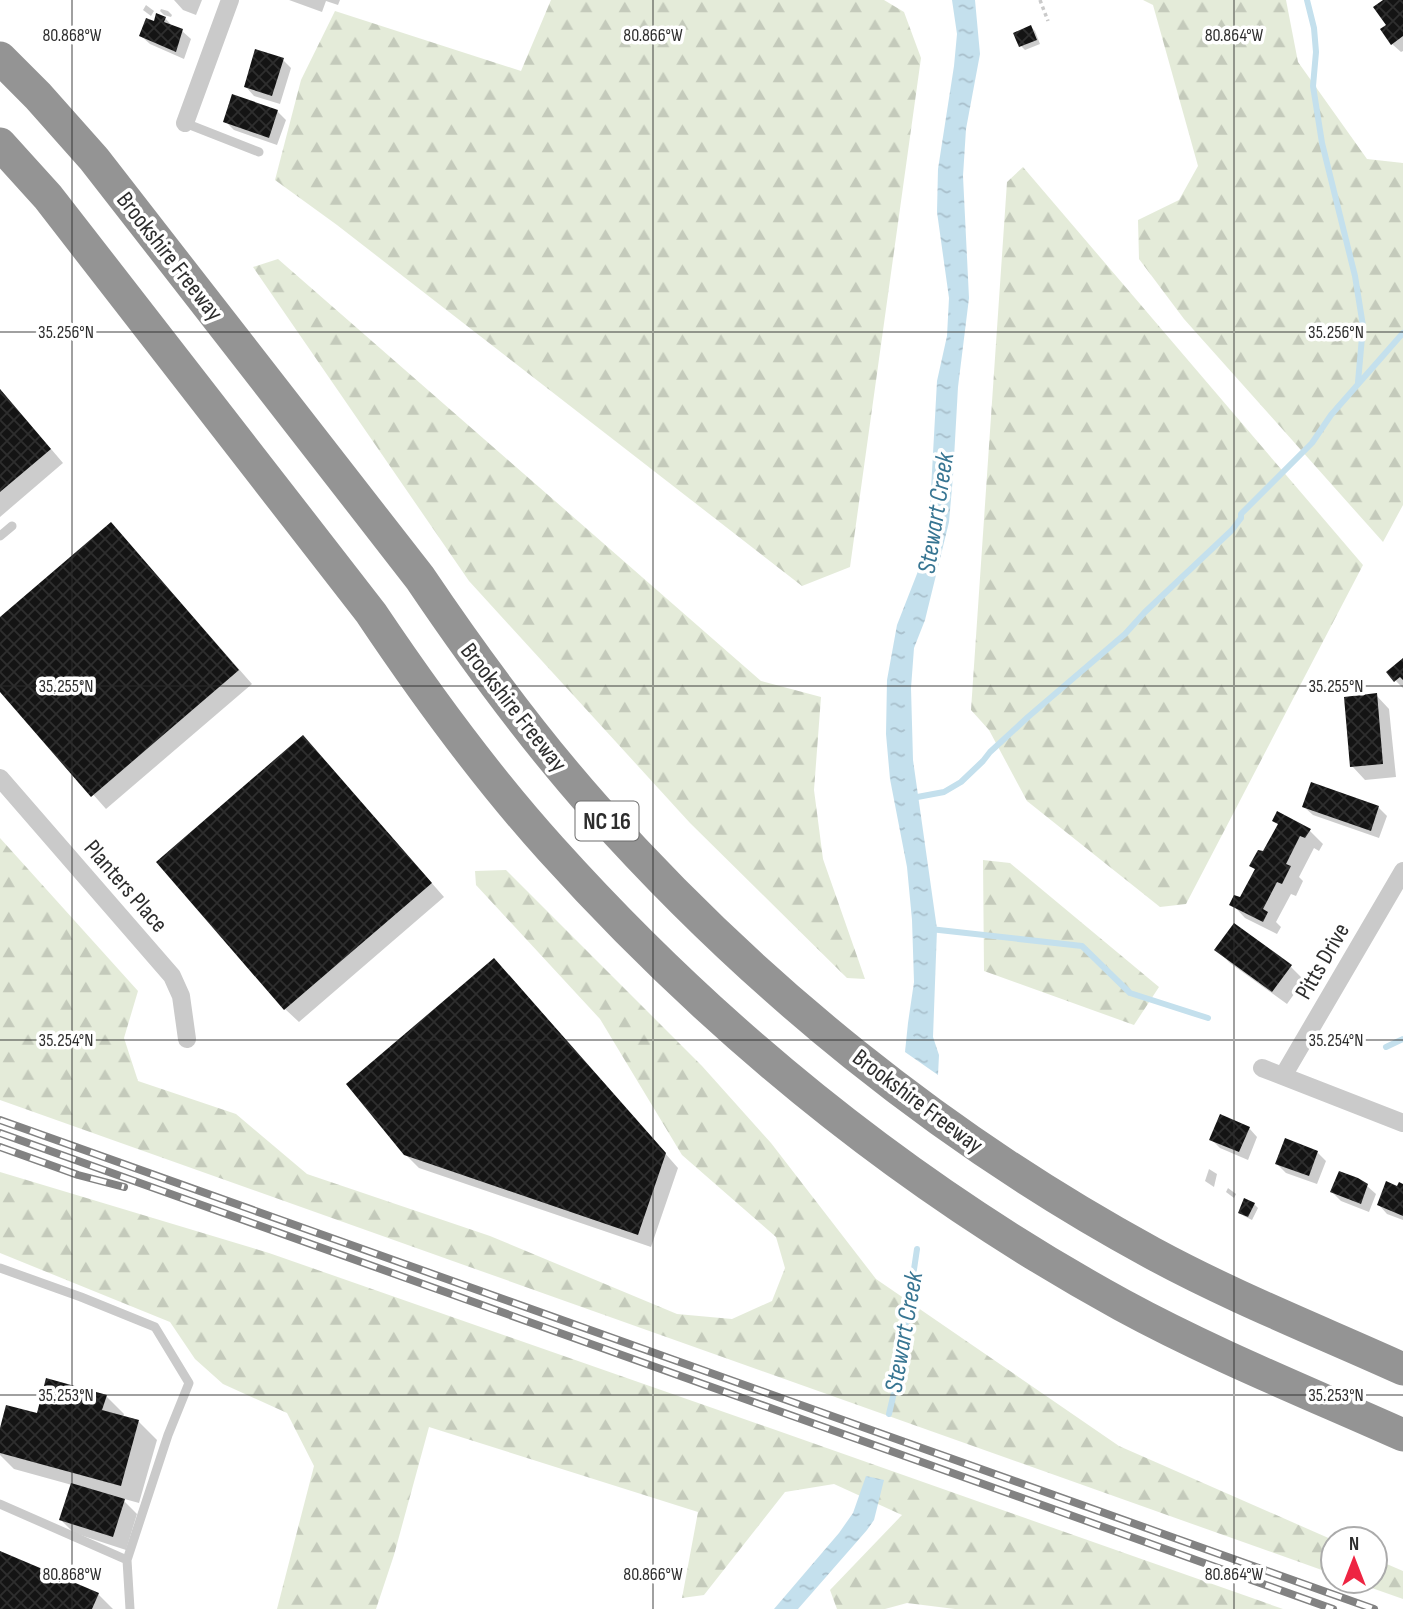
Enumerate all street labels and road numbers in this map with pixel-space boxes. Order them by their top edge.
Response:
street label: Brookshire Freeway [110,186,229,327]
street label: Brookshire Freeway [454,637,573,778]
road number: NC 16 [576,802,638,841]
street label: Planters Place [78,834,174,938]
street label: Pitts Drive [1289,918,1356,1005]
street label: Brookshire Freeway [847,1043,989,1160]

